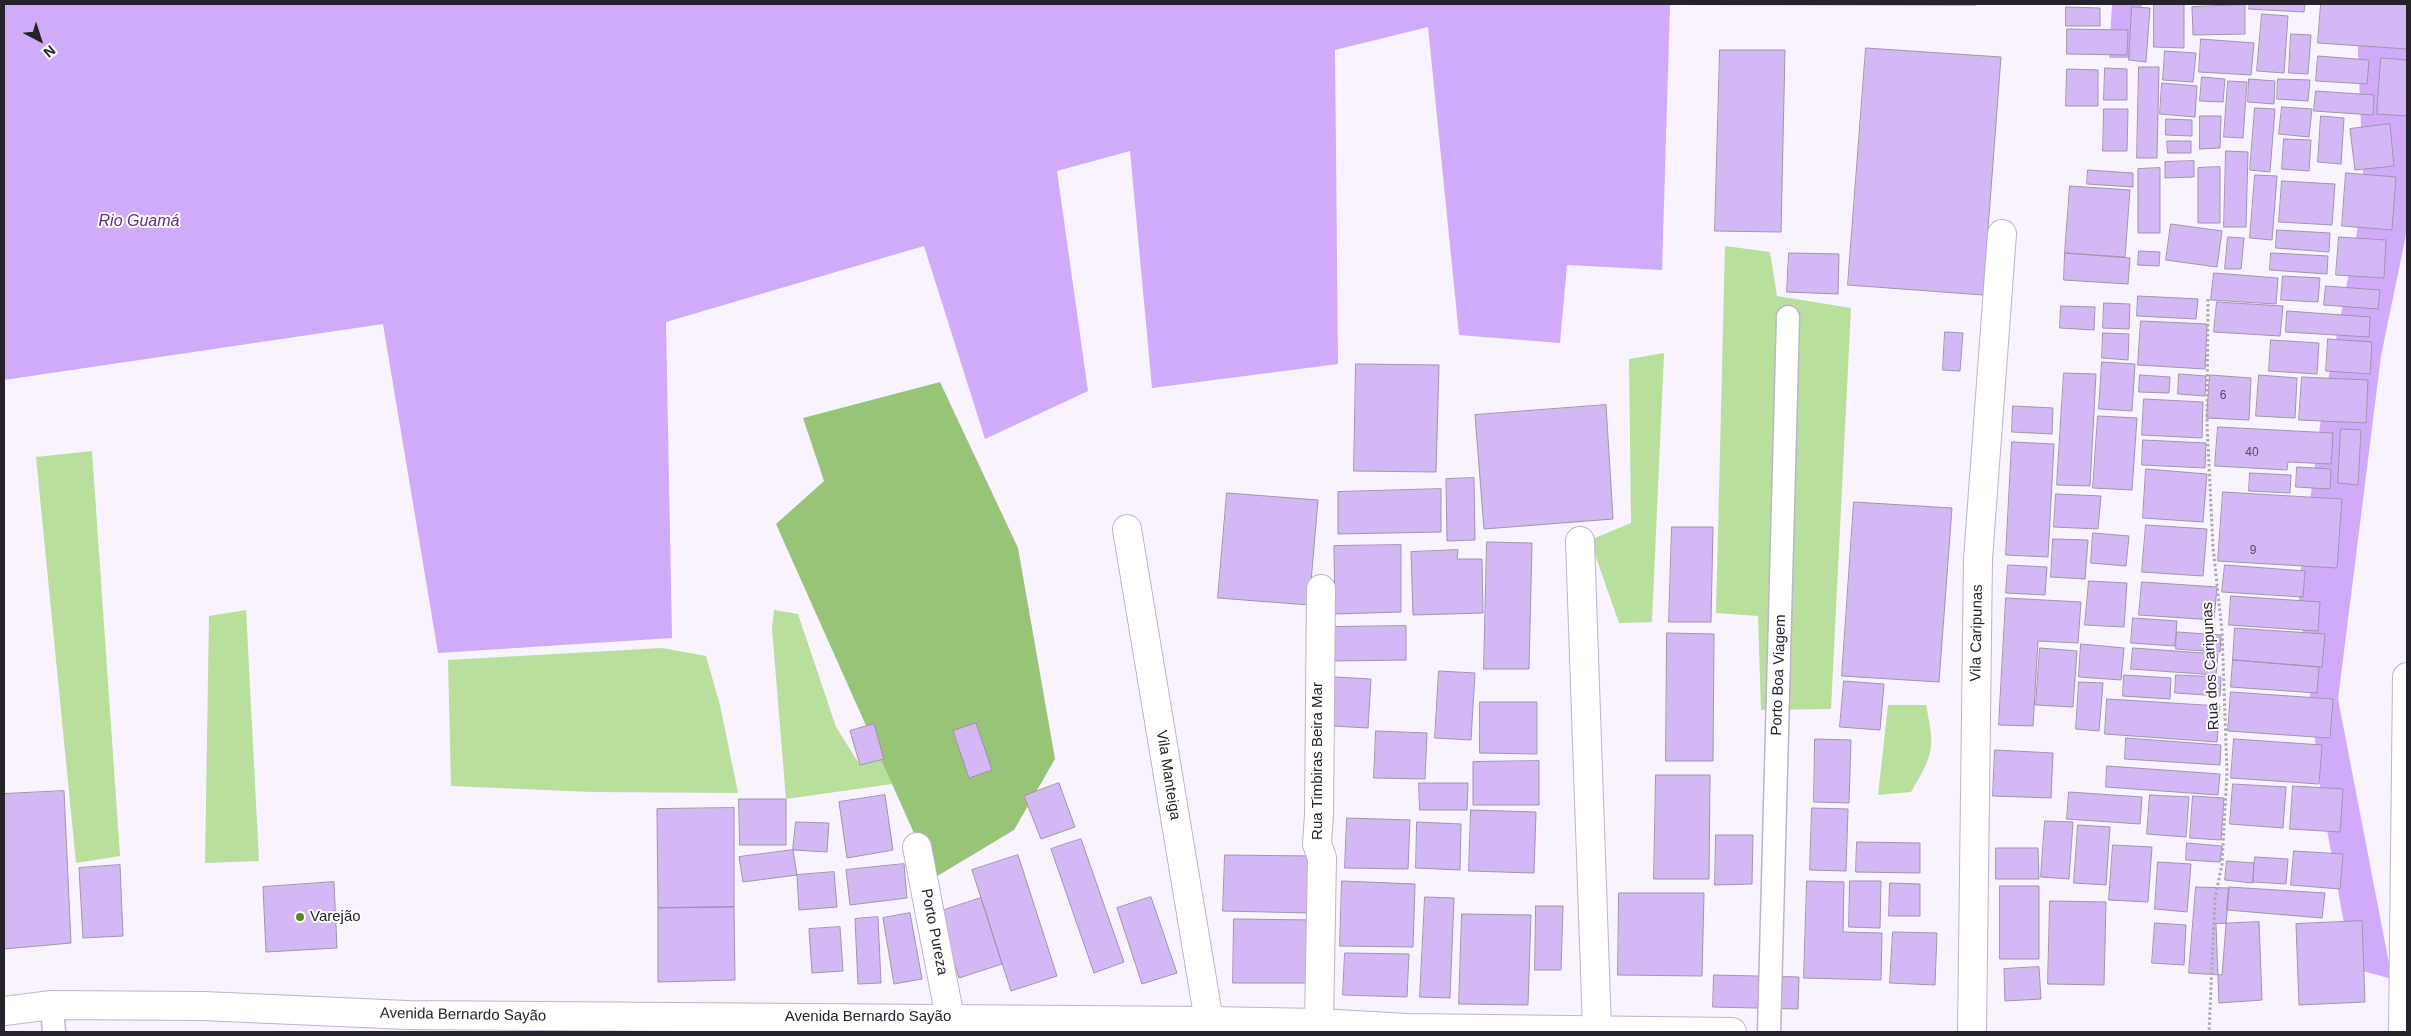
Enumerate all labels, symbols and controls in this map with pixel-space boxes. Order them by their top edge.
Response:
north arrow [15,15,65,65]
text: N [41,42,59,61]
water label: Rio Guamá [99,212,179,232]
house number: 6 [2220,389,2226,403]
house number: 40 [2245,446,2259,460]
house number: 9 [2250,544,2256,558]
street label: Vila Caripunas [1967,584,1987,682]
street label: Rua dos Caripunas [2199,601,2223,731]
street label: Porto Boa Viagem [1768,614,1790,736]
street label: Rua Timbiras Beira Mar [1309,682,1327,840]
street label: Vila Manteiga [1152,729,1184,821]
street label: Porto Pureza [917,887,951,977]
place label: Varejão [310,908,361,926]
marker: Varejão [294,911,306,923]
street label: Avenida Bernardo Sayão [380,1005,546,1025]
street label: Avenida Bernardo Sayão [785,1008,951,1026]

